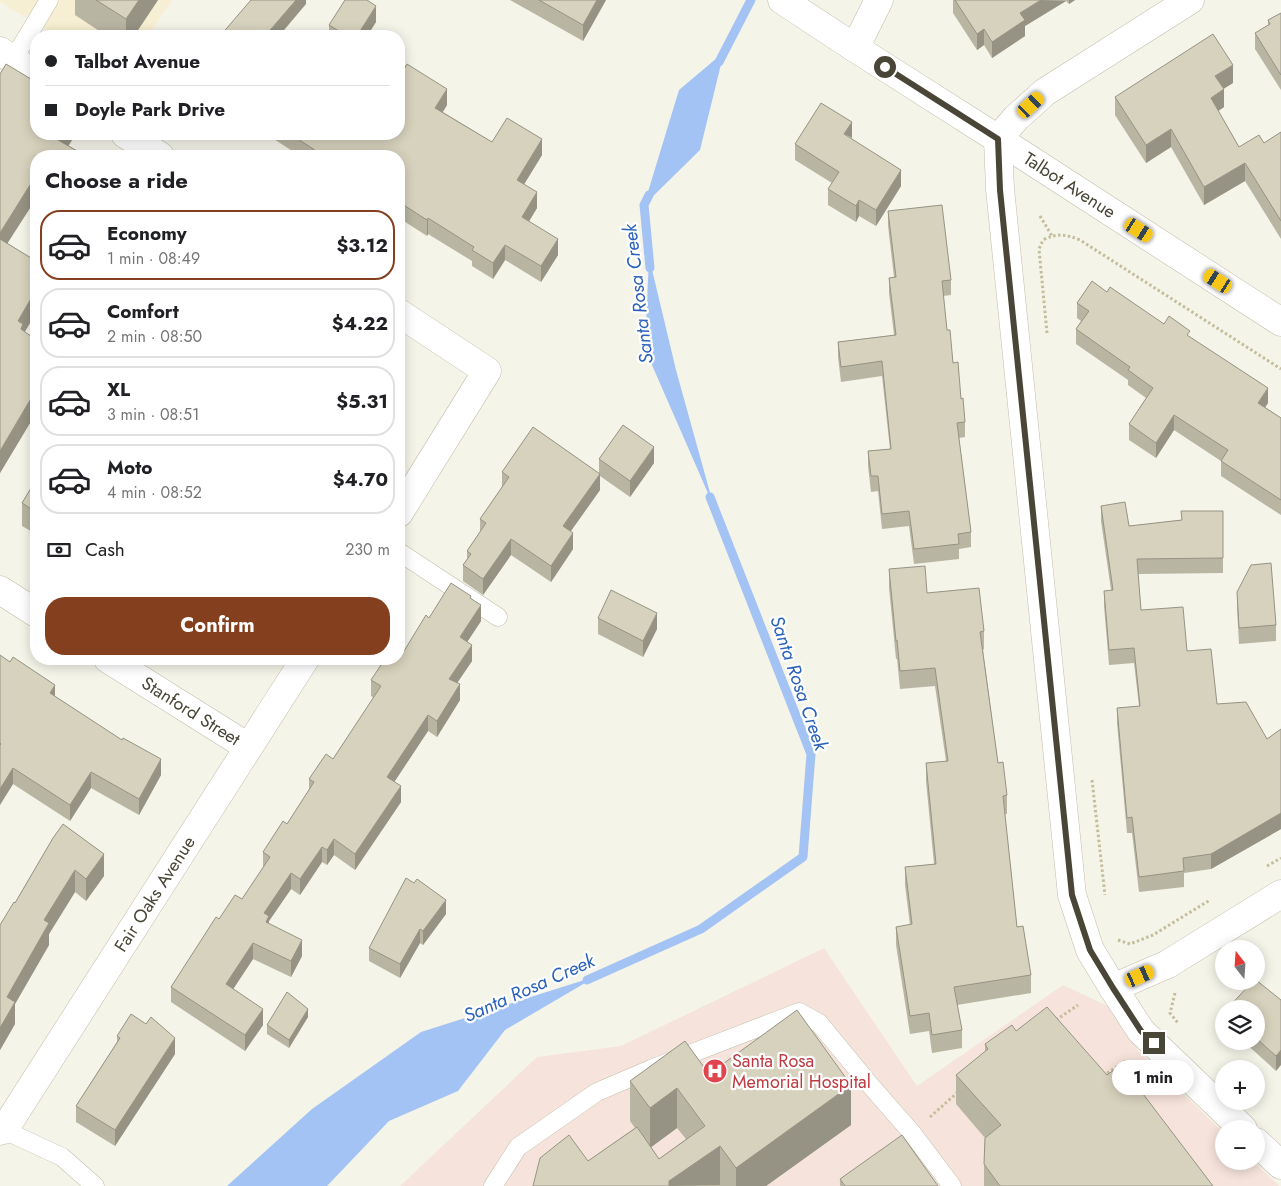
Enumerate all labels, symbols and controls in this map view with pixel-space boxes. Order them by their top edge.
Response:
text: Talbot Avenue [75,48,200,75]
route start [874,56,896,78]
car [1014,89,1047,121]
text: Doyle Park Drive [75,96,225,123]
street label: Talbot Avenue [1018,146,1121,225]
text: Choose a ride [45,164,188,196]
car [1122,216,1155,244]
text: Economy [107,220,187,247]
water label: Santa Rosa Creek [616,222,660,366]
icon: car [47,223,92,268]
text: $3.12 [336,232,388,259]
text: 1 min · 08:49 [107,247,200,270]
car [1201,267,1234,295]
text: Comfort [107,298,179,325]
icon: car [47,301,92,346]
text: $4.22 [332,310,388,337]
text: 2 min · 08:50 [107,325,202,348]
text: XL [107,376,130,403]
icon: car [47,379,92,424]
text: $5.31 [336,388,388,415]
text: 3 min · 08:51 [107,403,199,426]
text: Moto [107,454,152,481]
icon: car [47,457,92,502]
text: $4.70 [333,466,388,493]
text: 4 min · 08:52 [107,481,202,504]
icon: cash [45,536,73,564]
text: Cash [85,536,125,563]
text: 230 m [345,538,390,561]
button: Confirm [45,597,390,655]
water label: Santa Rosa Creek [763,612,835,755]
street label: Stanford Street [137,670,246,752]
street label: Fair Oaks Avenue [108,831,202,957]
north arrow [1215,940,1265,990]
map controls [1215,940,1265,1170]
water label: Santa Rosa Creek [459,947,600,1029]
car [1123,963,1156,989]
button: layers [1215,1000,1265,1050]
route end [1143,1032,1165,1054]
place label: Santa Rosa Memorial Hospital [732,1048,871,1095]
hospital icon: Santa Rosa Memorial Hospital [702,1058,728,1084]
callout: 1 min [1113,1060,1195,1096]
button: + [1215,1060,1265,1110]
text: 1 min [1133,1066,1173,1089]
button: − [1215,1120,1265,1170]

